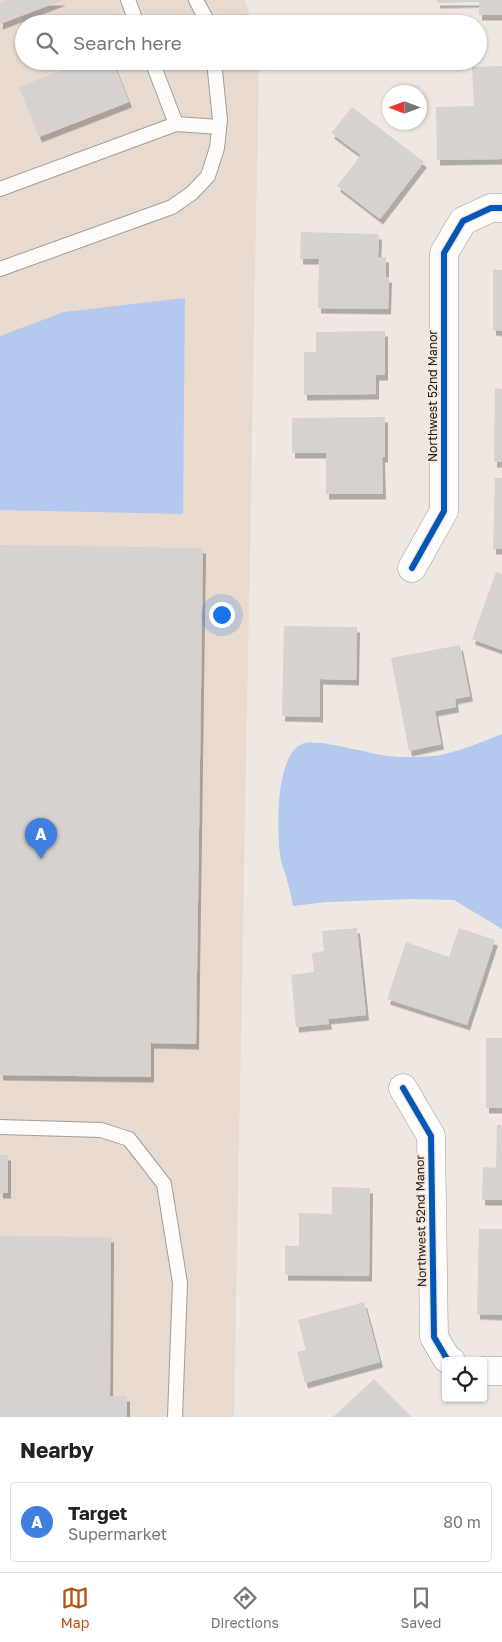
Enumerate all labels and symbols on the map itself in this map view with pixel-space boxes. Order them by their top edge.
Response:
north arrow [382,85,427,130]
street label: Northwest 52nd Manor [425,330,440,462]
your location [209,602,235,628]
pin: A [25,818,57,859]
street label: Northwest 52nd Manor [412,1155,429,1287]

